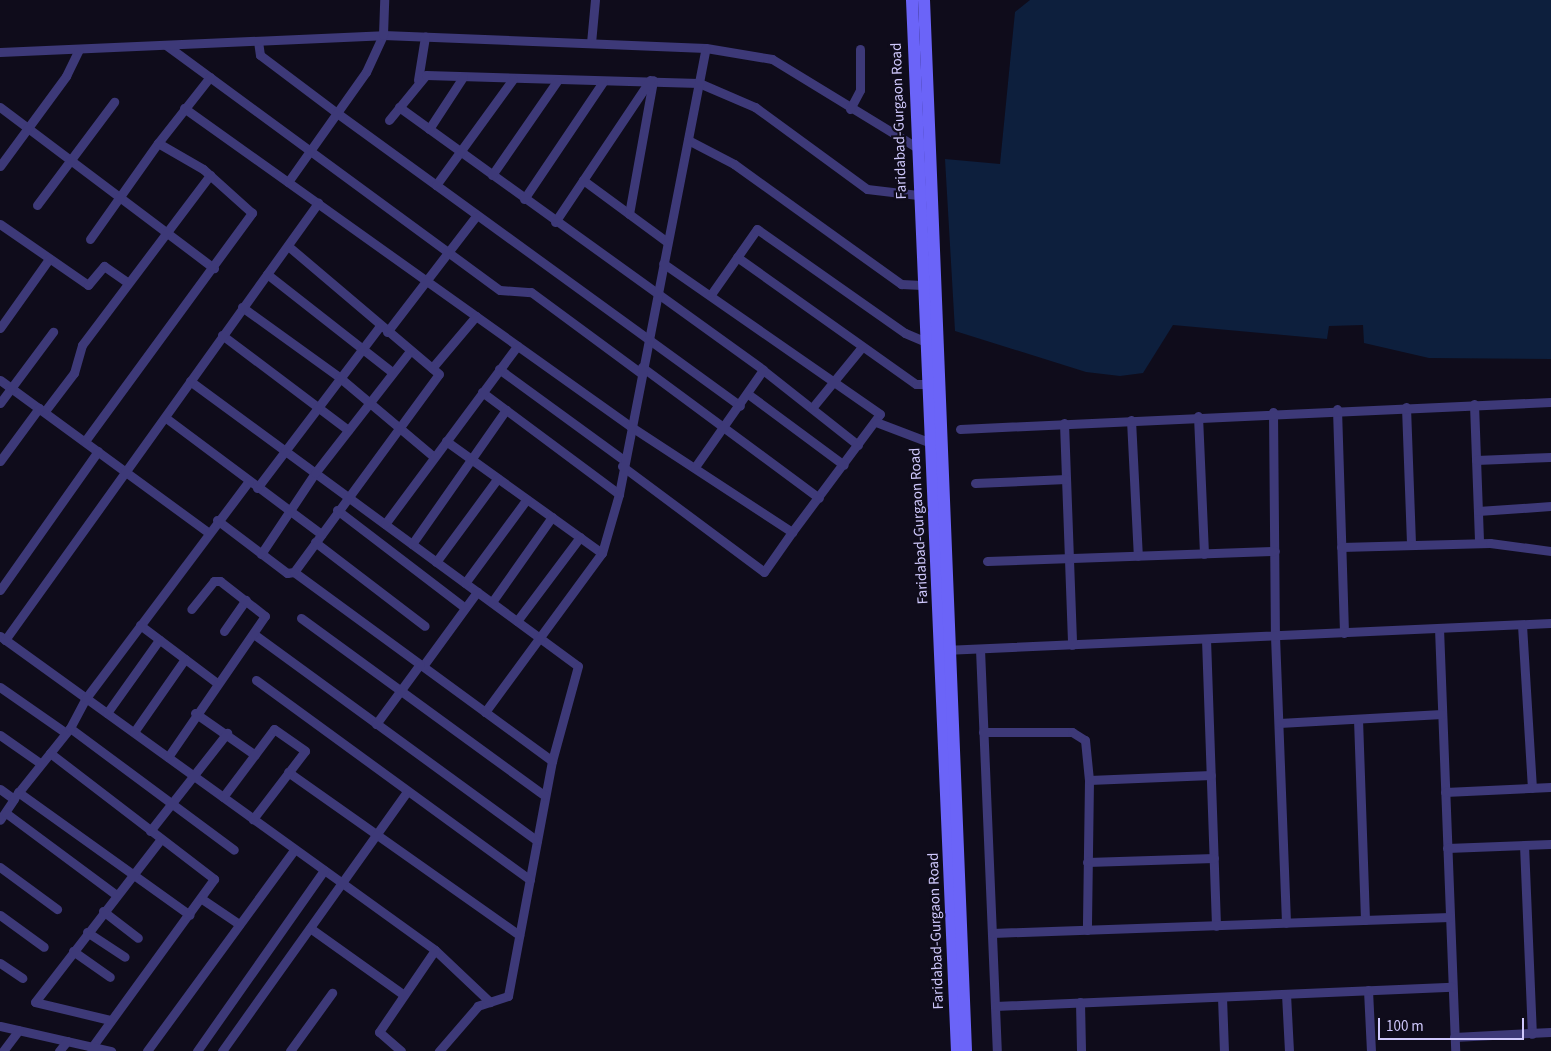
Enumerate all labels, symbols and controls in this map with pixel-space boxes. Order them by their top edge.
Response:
street label: Faridabad-Gurgaon Road [887,42,911,200]
street label: Faridabad-Gurgaon Road [906,447,932,605]
street label: Faridabad-Gurgaon Road [924,852,948,1010]
scale bar [1381,1008,1527,1040]
text: 100 m [1386,1016,1424,1037]

